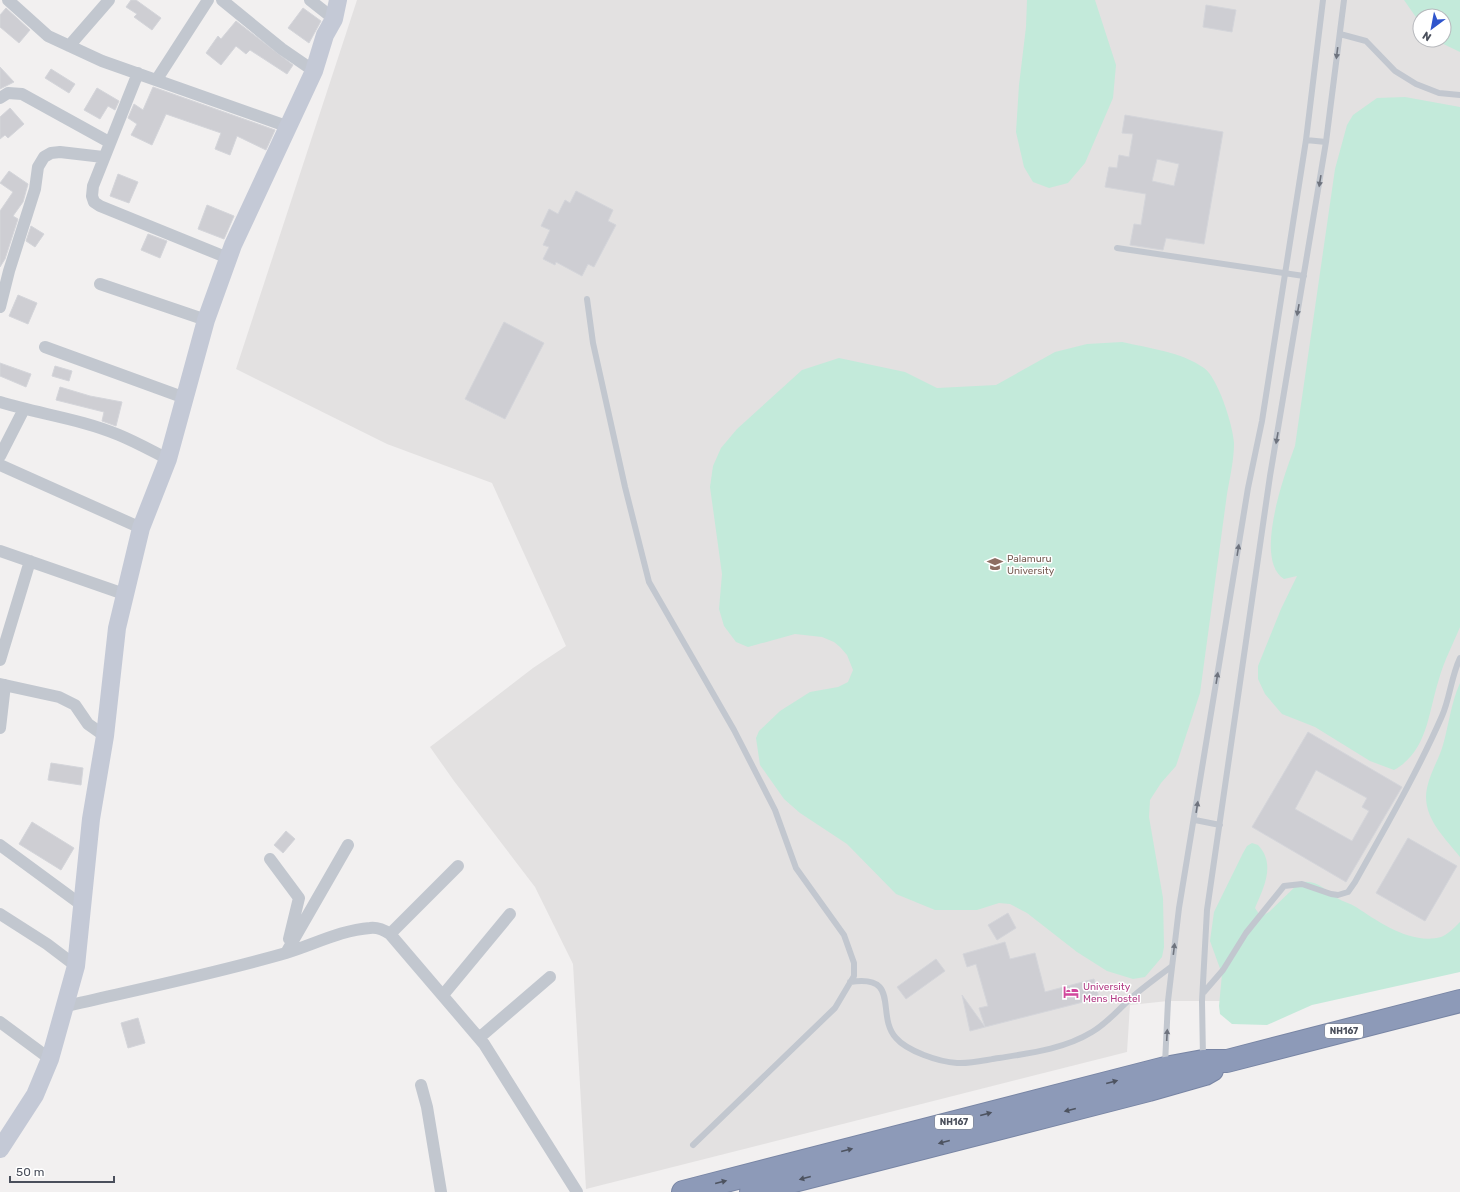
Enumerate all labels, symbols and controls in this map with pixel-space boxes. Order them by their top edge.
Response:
north arrow [1412,8,1452,48]
text: N [1420,28,1434,44]
one-way arrow [1334,47,1340,59]
one-way arrow [1316,175,1322,187]
one-way arrow [1295,304,1301,316]
one-way arrow [1273,432,1279,444]
one-way arrow [1235,544,1241,556]
place label: Palamuru University [1007,553,1055,577]
school or university icon: Palamuru University [986,555,1004,573]
one-way arrow [1214,672,1220,684]
one-way arrow [1194,800,1200,813]
one-way arrow [1171,943,1177,955]
place label: University Mens Hostel [1083,981,1140,1005]
hotel icon: University Mens Hostel [1062,983,1080,1001]
road number: NH167 [1325,1024,1363,1038]
one-way arrow [1164,1028,1170,1041]
one-way arrow [1106,1078,1118,1084]
one-way arrow [1064,1107,1077,1113]
one-way arrow [980,1111,992,1117]
road number: NH167 [935,1115,973,1129]
one-way arrow [938,1139,951,1145]
one-way arrow [840,1147,853,1153]
scale bar [10,1158,114,1184]
text: 50 m [16,1165,44,1179]
one-way arrow [799,1175,811,1181]
one-way arrow [714,1179,727,1185]

